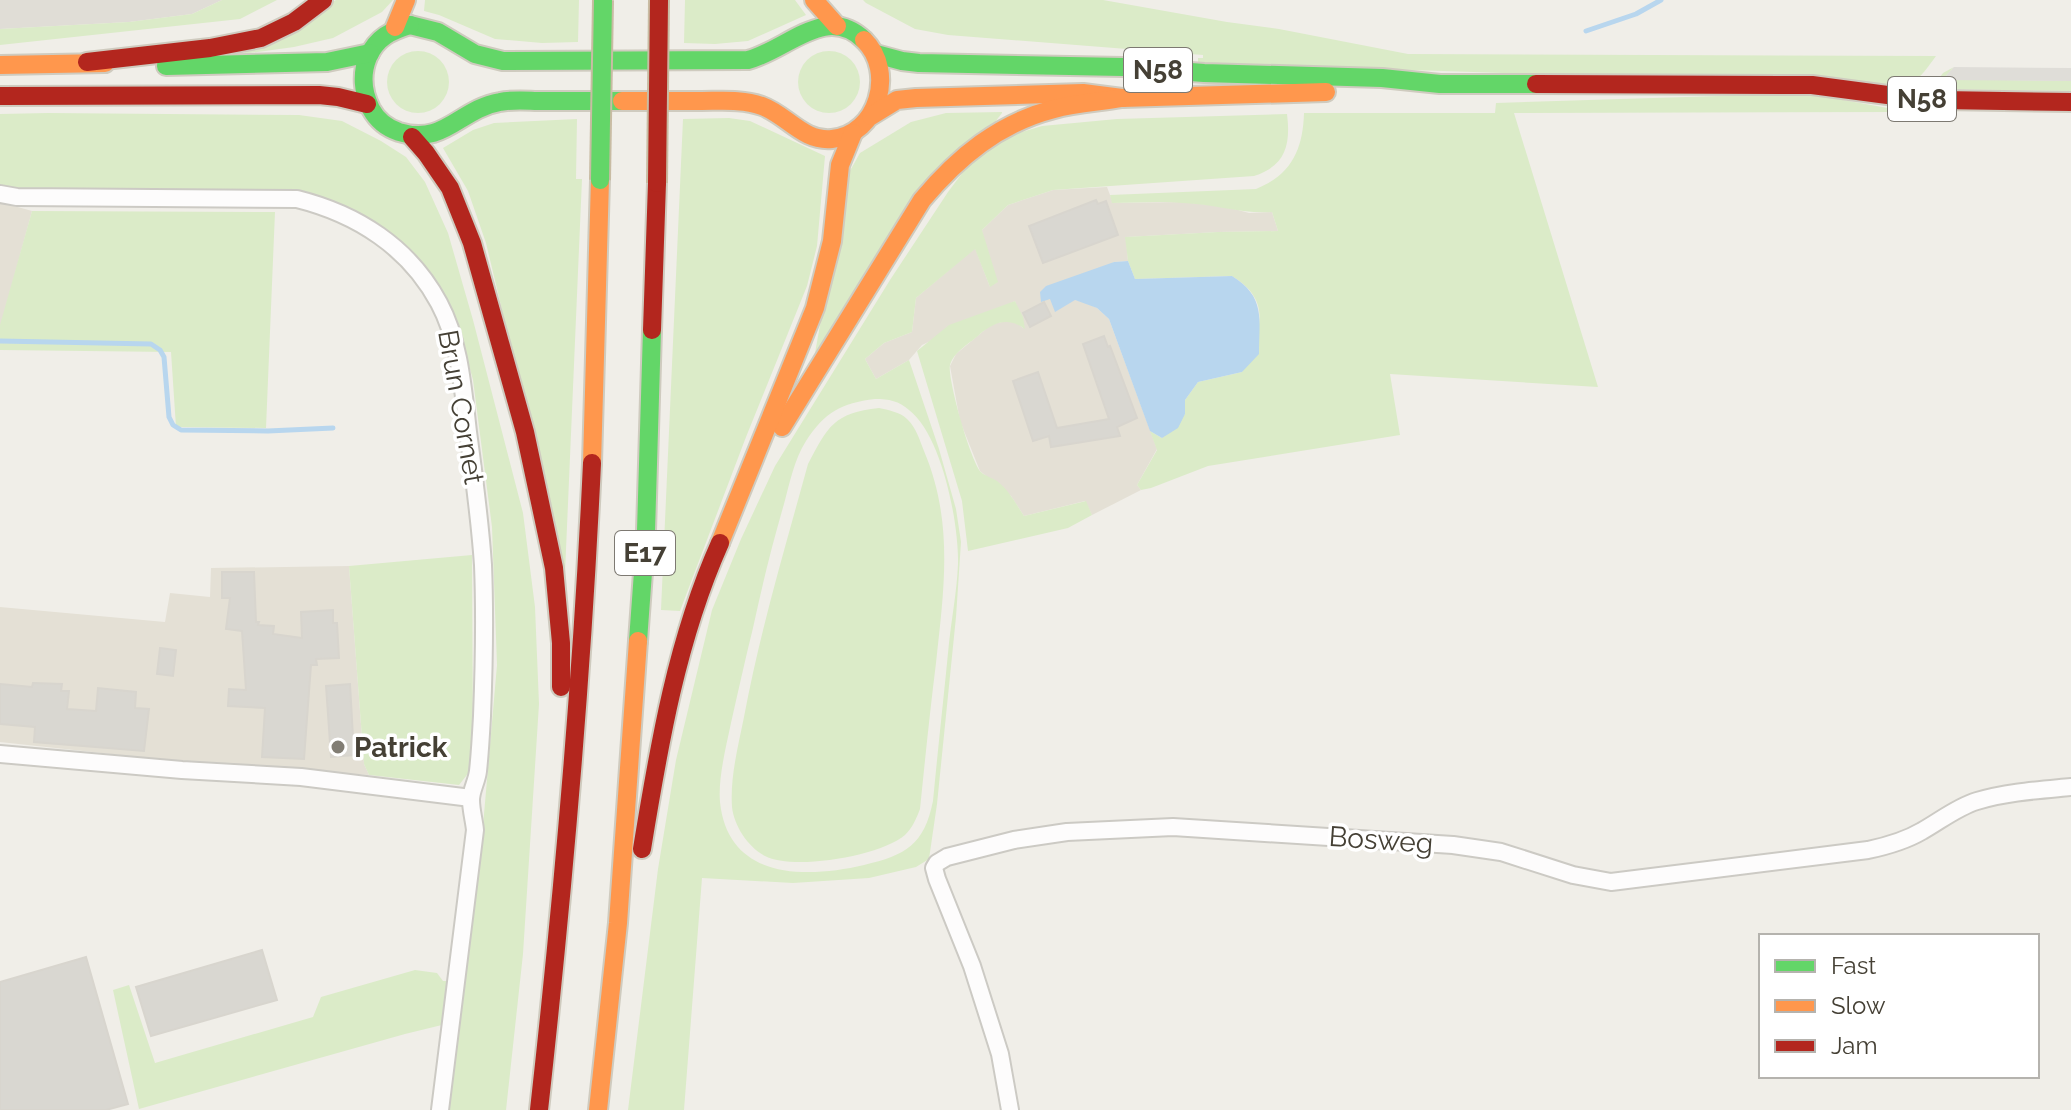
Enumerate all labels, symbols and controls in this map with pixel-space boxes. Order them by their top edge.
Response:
road number: N58 [1124,48,1192,92]
road number: N58 [1888,77,1956,121]
street label: Brun Cornet [431,327,491,487]
road number: E17 [615,531,675,575]
place label: Patrick [354,731,448,764]
marker: Patrick [329,738,347,756]
street label: Bosweg [1328,820,1434,860]
legend [1759,934,2039,1078]
text: Fast [1831,951,1876,980]
text: Slow [1831,991,1886,1020]
text: Jam [1831,1031,1877,1060]

